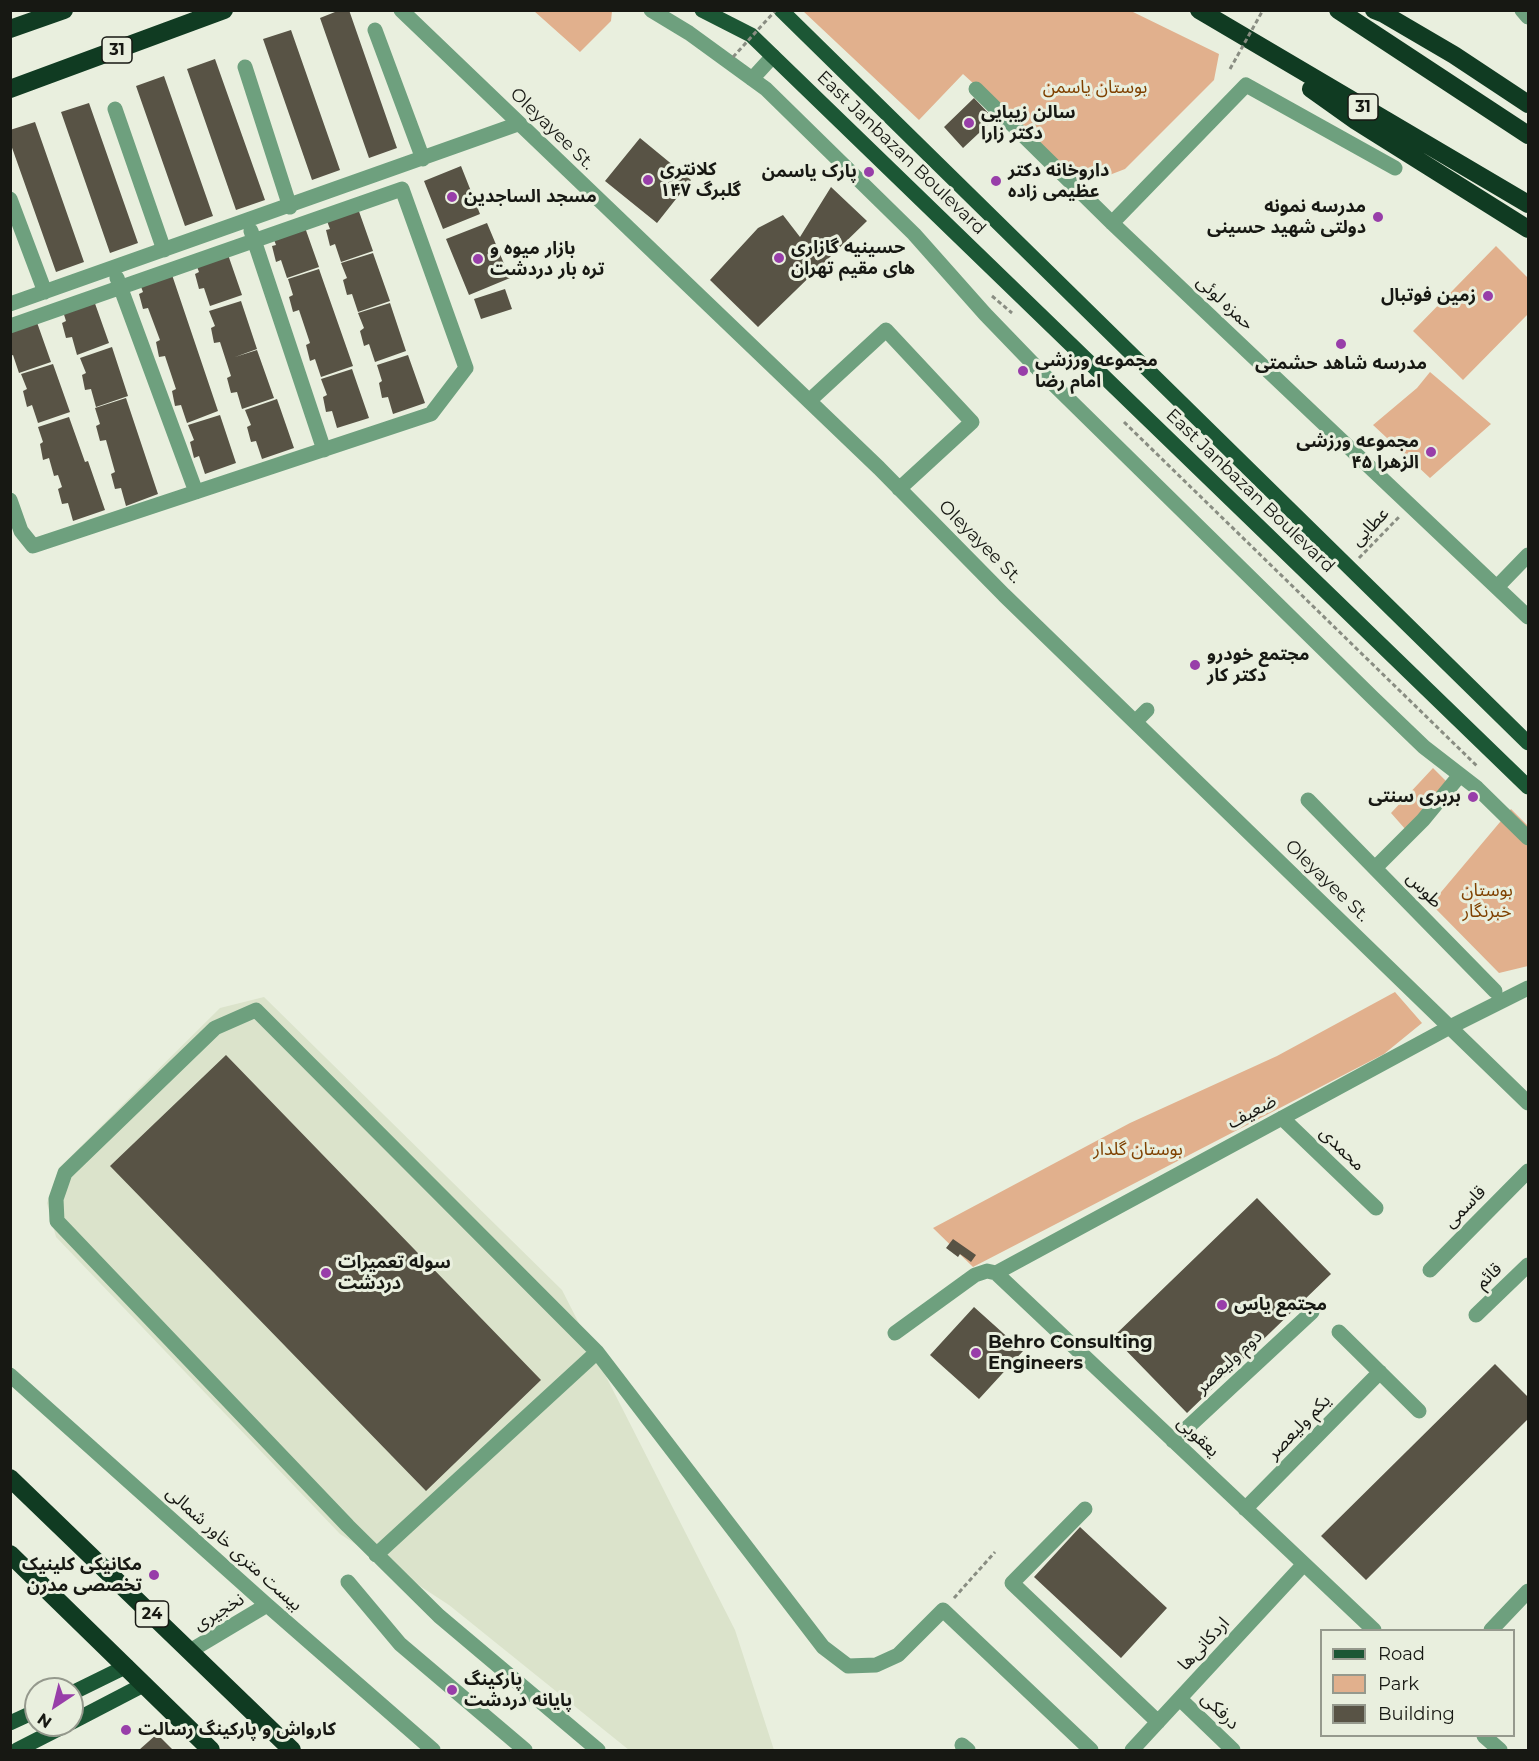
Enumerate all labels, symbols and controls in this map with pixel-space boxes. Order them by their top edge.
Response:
road number: 31 [102,37,132,63]
street label: East Janbazan Boulevard [812,67,990,239]
park label: بوستان یاسمن [1043,77,1147,99]
street label: Oleyayee St. [505,83,599,175]
road number: 31 [1348,94,1378,120]
place label: سالن زیبایی دکتر زارا [981,102,1076,144]
marker: سالن زیبایی دکتر زارا [962,116,976,130]
place label: کلانتری ۱۴۷ گلبرگ [660,159,741,201]
place label: داروخانه دکتر عظیمی زاده [1008,160,1109,202]
place label: پارک یاسمن [762,161,857,183]
marker: پارک یاسمن [862,165,876,179]
marker: کلانتری ۱۴۷ گلبرگ [641,173,655,187]
marker: داروخانه دکتر عظیمی زاده [989,174,1003,188]
place label: مسجد الساجدین [464,186,597,208]
marker: مسجد الساجدین [445,190,459,204]
place label: مدرسه نمونه دولتی شهید حسینی [1207,196,1366,238]
marker: مدرسه نمونه دولتی شهید حسینی [1371,210,1385,224]
place label: حسینیه گازاری های مقیم تهران [791,237,915,280]
place label: بازار میوه و تره بار دردشت [490,238,604,280]
marker: حسینیه گازاری های مقیم تهران [772,251,786,265]
marker: بازار میوه و تره بار دردشت [471,252,485,266]
street label: حمزه لوئی [1192,271,1258,335]
place label: زمین فوتبال [1381,285,1476,307]
marker: زمین فوتبال [1481,289,1495,303]
marker: مدرسه شاهد حشمتی [1334,337,1348,351]
place label: مجموعه ورزشی امام رضا [1035,350,1158,392]
place label: مدرسه شاهد حشمتی [1255,353,1427,375]
marker: مجموعه ورزشی امام رضا [1016,364,1030,378]
street label: East Janbazan Boulevard [1161,405,1339,577]
place label: مجموعه ورزشی الزهرا ۴۵ [1296,431,1419,474]
marker: مجموعه ورزشی الزهرا ۴۵ [1424,445,1438,459]
street label: Oleyayee St. [934,496,1026,588]
street label: عطایی [1346,503,1394,551]
place label: مجتمع خودرو دکتر کار [1207,644,1310,686]
marker: مجتمع خودرو دکتر کار [1188,658,1202,672]
place label: بربری سنتی [1368,786,1461,808]
marker: بربری سنتی [1466,790,1480,804]
street label: Oleyayee St. [1280,835,1374,927]
street label: طوس [1401,867,1447,913]
park label: بوستان خبرنگار [1461,880,1513,922]
street label: ضعیف [1224,1090,1280,1134]
street label: محمدی [1315,1122,1369,1176]
park label: بوستان گلدار [1093,1139,1183,1161]
street label: قاسمی [1439,1181,1491,1233]
place label: سوله تعمیرات دردشت [338,1252,451,1294]
street label: قائم [1471,1258,1507,1294]
marker: سوله تعمیرات دردشت [319,1266,333,1280]
place label: مجتمع یاس [1234,1294,1327,1316]
marker: مجتمع یاس [1215,1298,1229,1312]
street label: دوم ولیعصر [1191,1326,1267,1398]
place label: Behro Consulting Engineers [988,1332,1153,1374]
marker: Behro Consulting Engineers [969,1346,983,1360]
street label: یکم ولیعصر [1263,1390,1335,1464]
street label: یعقوبی [1172,1412,1224,1462]
street label: بیست متری خاور شمالی [161,1482,307,1616]
place label: مکانیکی کلینیک تخصصی مدرن [22,1554,142,1596]
marker: مکانیکی کلینیک تخصصی مدرن [147,1568,161,1582]
street label: نخجیری [190,1589,248,1635]
road number: 24 [136,1601,168,1627]
street label: اردکانی‌ها [1174,1613,1234,1675]
legend [1320,1629,1515,1737]
text: Road [1378,1643,1425,1665]
place label: پارکینگ پایانه دردشت [464,1669,572,1712]
text: Park [1378,1673,1419,1695]
north arrow [24,1677,84,1737]
marker: پارکینگ پایانه دردشت [445,1683,459,1697]
street label: درفکی [1196,1688,1244,1734]
text: Building [1378,1703,1455,1725]
text: N [34,1709,55,1732]
place label: کارواش و پارکینگ رسالت [138,1719,336,1741]
marker: کارواش و پارکینگ رسالت [119,1723,133,1737]

